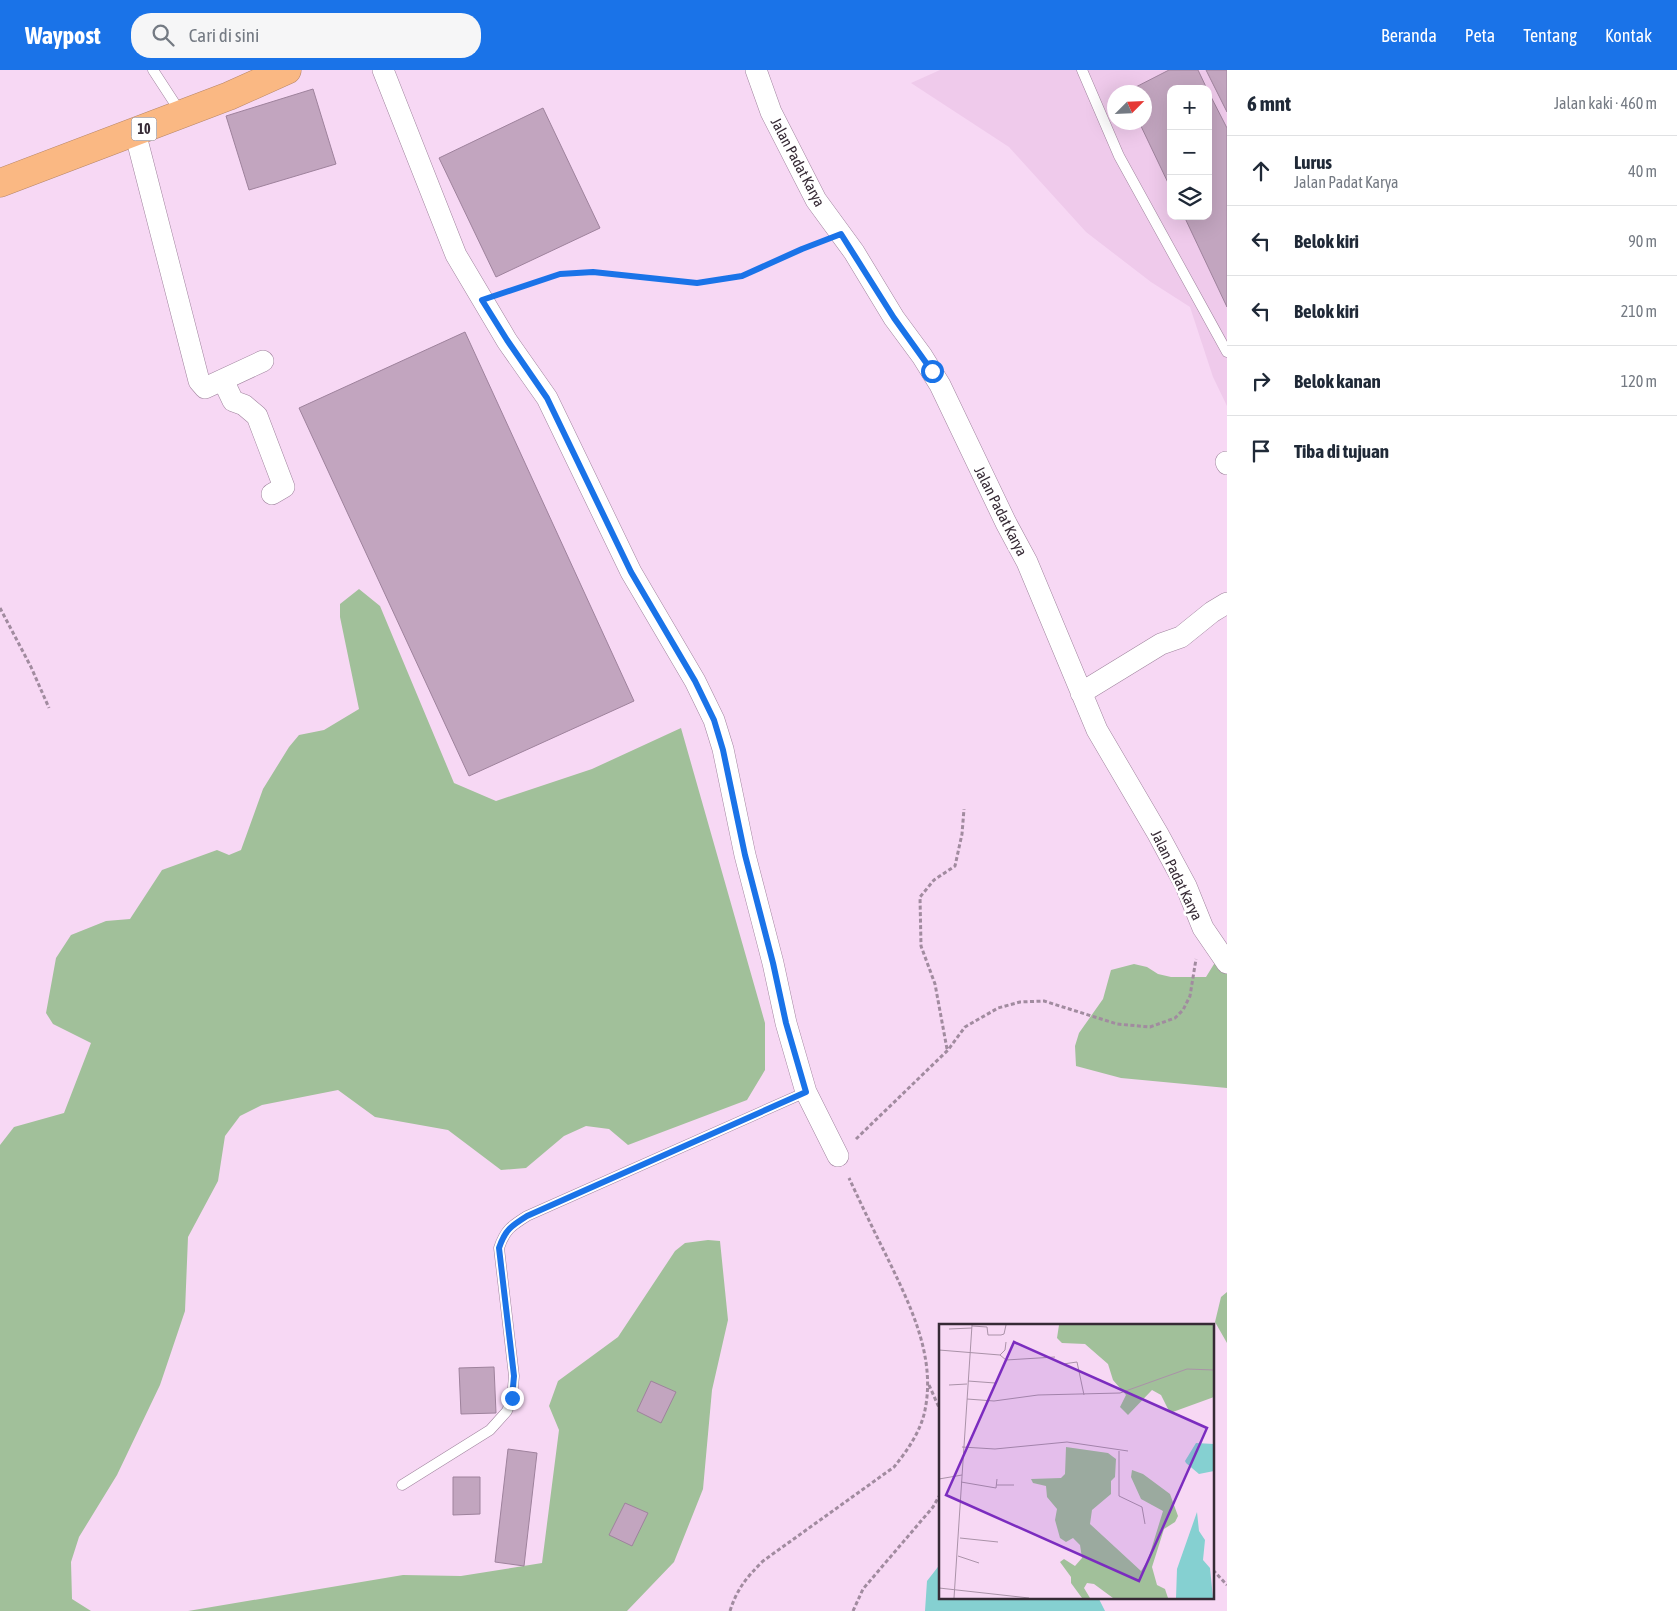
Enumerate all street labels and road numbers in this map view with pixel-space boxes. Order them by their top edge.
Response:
street label: Jalan Padat Karya [767,115,829,209]
road number: 10 [132,118,156,140]
street label: Jalan Padat Karya [971,463,1031,559]
street label: Jalan Padat Karya [1148,827,1206,923]

